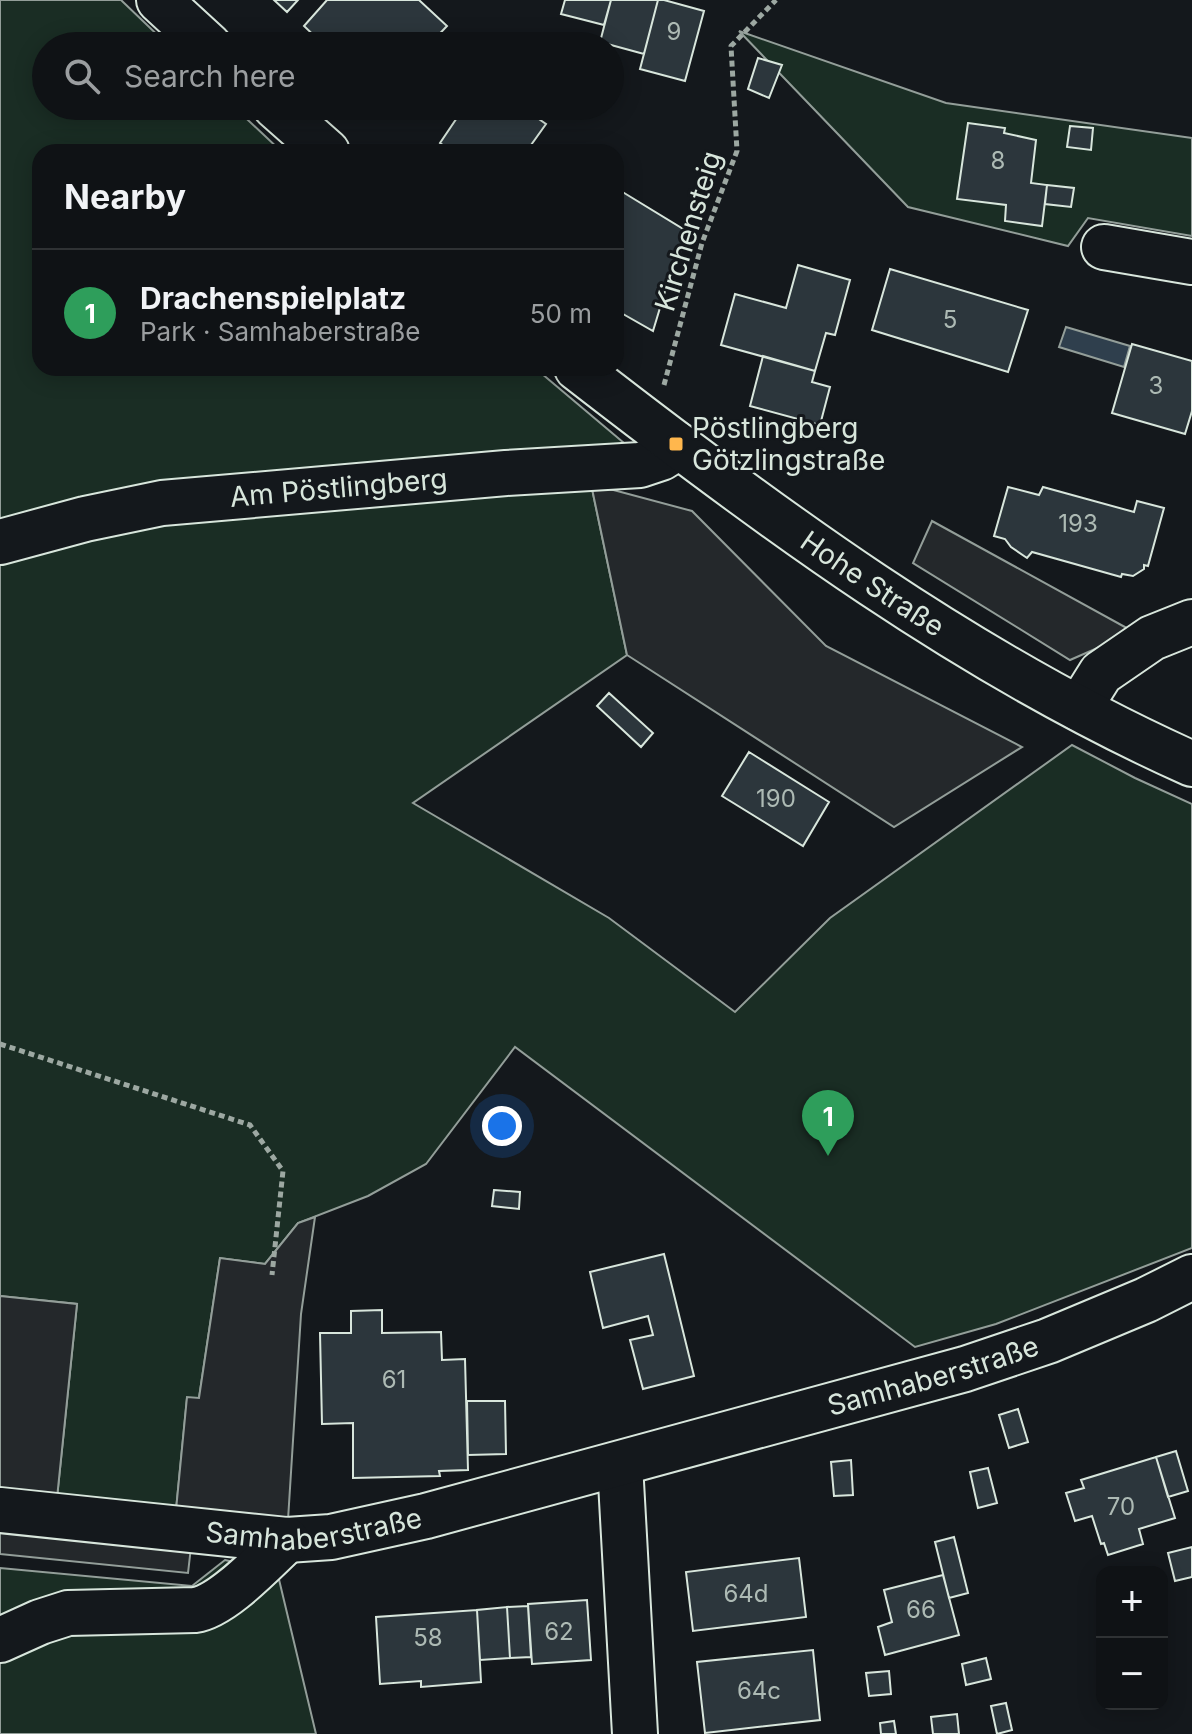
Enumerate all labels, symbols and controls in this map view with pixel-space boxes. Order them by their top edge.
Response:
house number: 9 [667,17,681,46]
search box [32,32,624,120]
icon: search [60,54,104,98]
text: Search here [124,58,296,94]
house number: 8 [991,146,1005,175]
street label: Kirchensteig [648,147,728,315]
text: Nearby [64,176,186,217]
text: Drachenspielplatz [140,280,406,316]
text: 1 [84,298,96,329]
text: 50 m [530,298,592,329]
house number: 5 [943,305,957,334]
text: Park · Samhaberstraße [140,316,420,347]
house number: 3 [1149,371,1163,400]
place label: Pöstlingberg Götzlingstraße [692,411,885,477]
marker: Pöstlingberg Götzlingstraße [667,435,685,453]
street label: Am Pöstlingberg [228,461,449,514]
house number: 193 [1058,509,1098,538]
street label: Hohe Straße [794,524,951,644]
house number: 190 [756,784,796,813]
pin: 1 [802,1090,854,1156]
your location [482,1106,522,1146]
street label: Samhaberstraße [824,1328,1043,1423]
house number: 61 [382,1365,406,1394]
house number: 70 [1107,1492,1135,1521]
street label: Samhaberstraße [204,1500,425,1557]
map controls [1096,1566,1168,1710]
button: + [1096,1566,1168,1638]
house number: 64d [723,1579,769,1608]
house number: 66 [906,1595,936,1624]
house number: 62 [544,1617,574,1646]
house number: 58 [413,1623,443,1652]
button: − [1096,1638,1168,1710]
house number: 64c [737,1676,781,1705]

